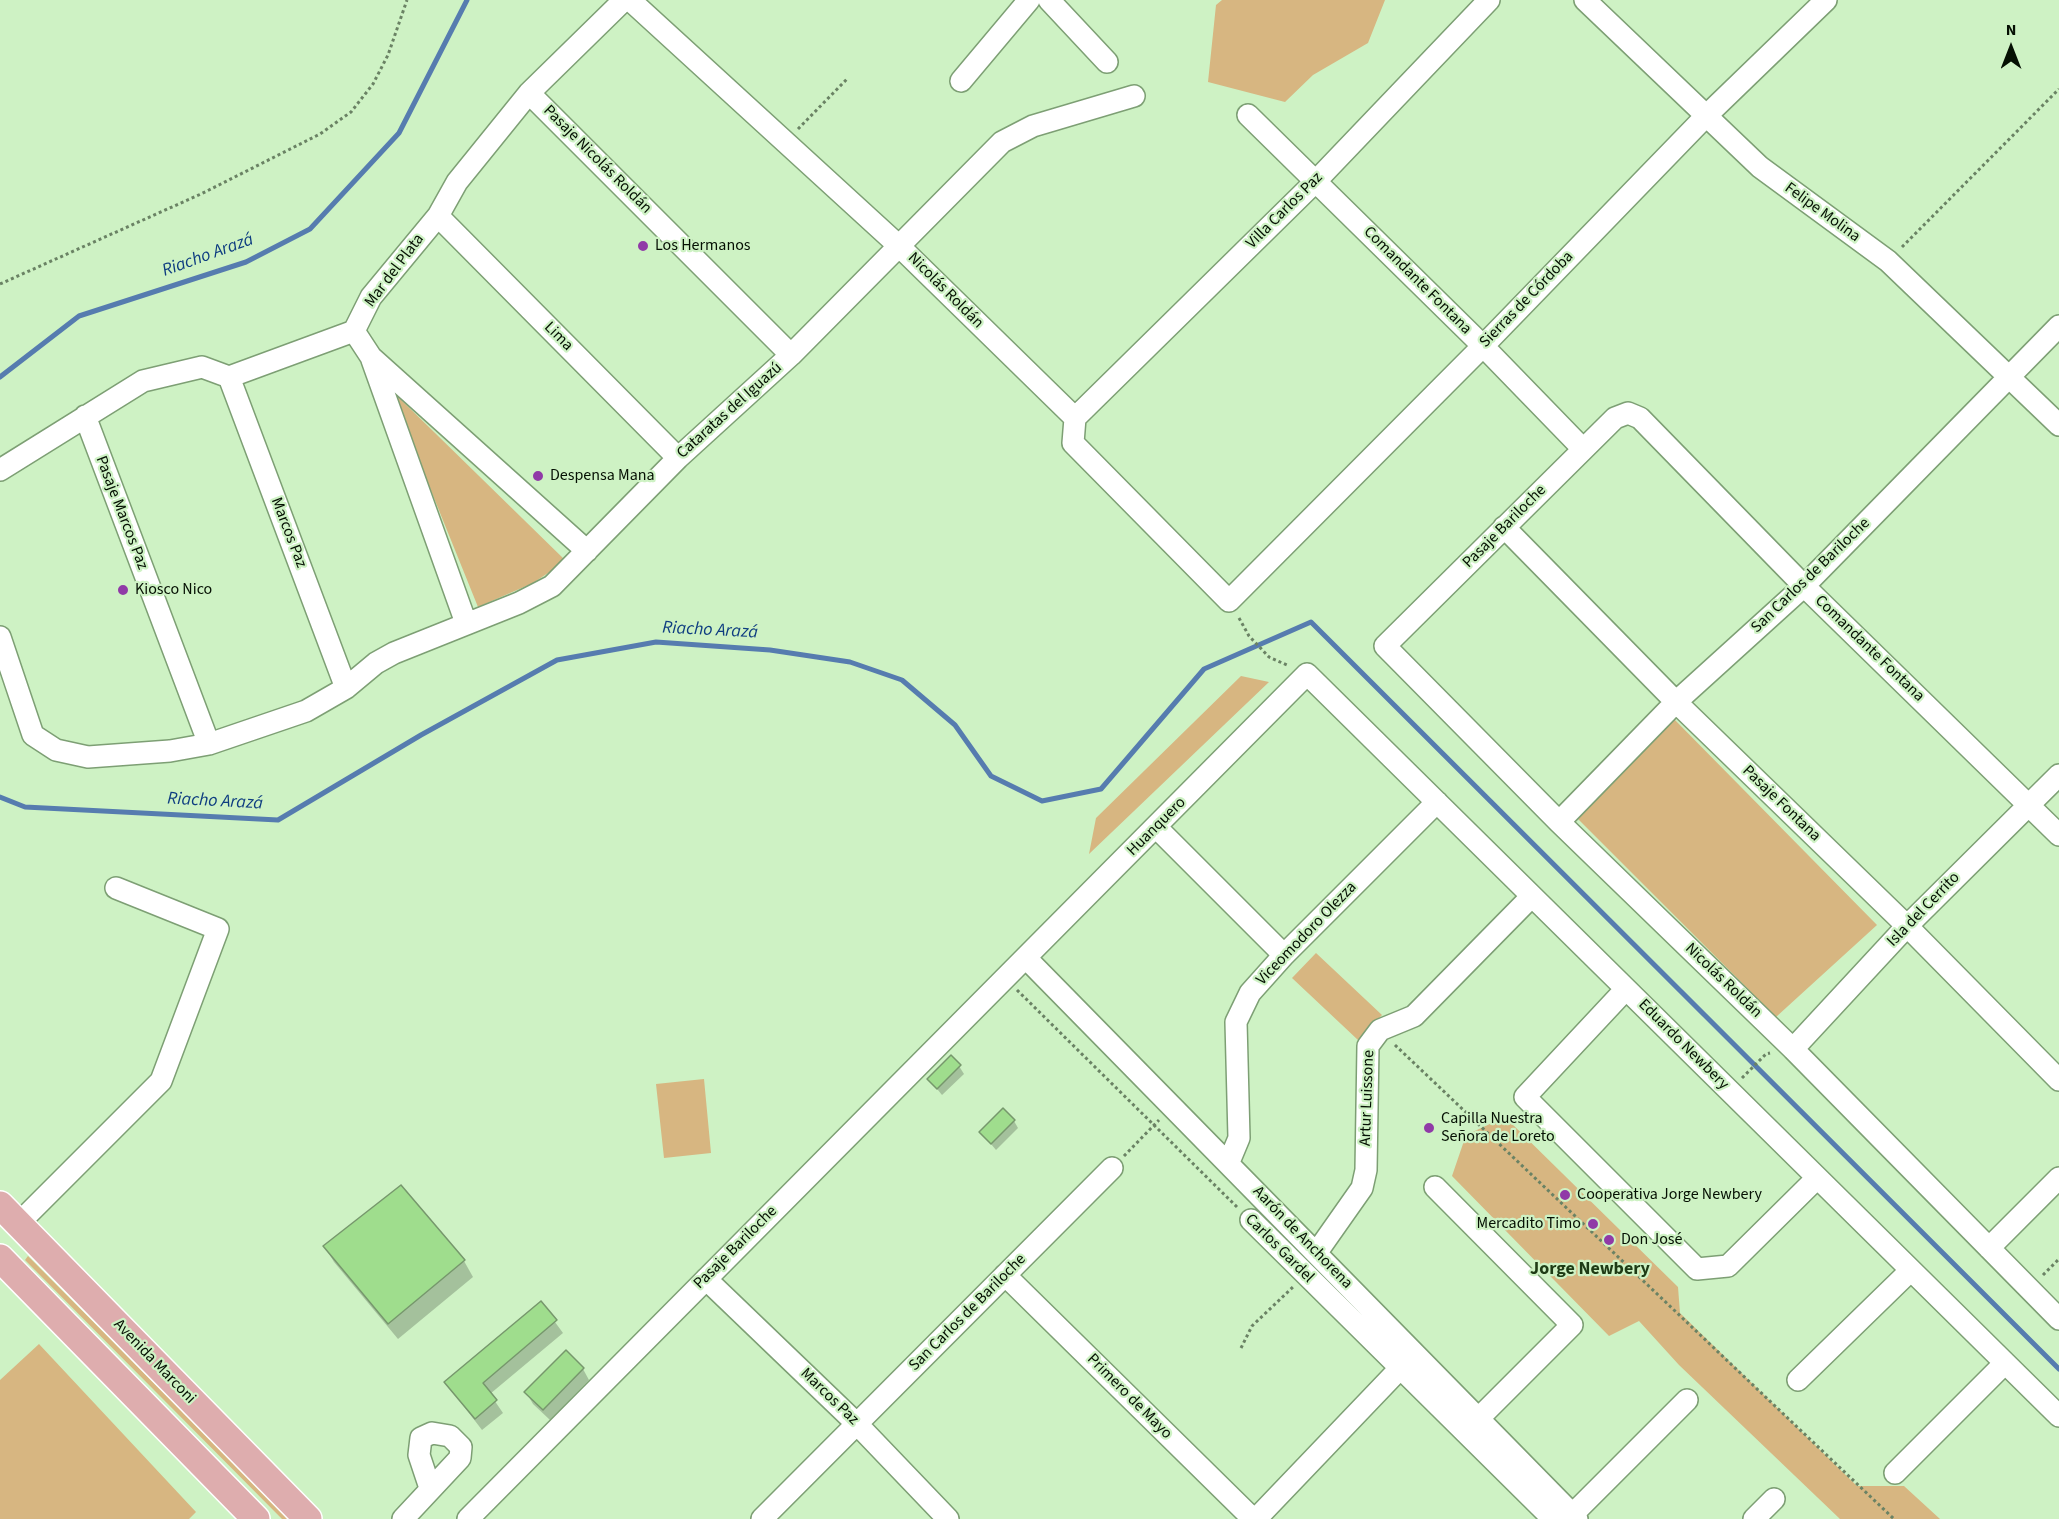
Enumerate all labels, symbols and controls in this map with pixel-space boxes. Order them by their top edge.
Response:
north arrow [1981,18,2041,78]
text: N [2006,19,2016,41]
street label: Pasaje Nicolás Roldán [539,102,655,218]
street label: Villa Carlos Paz [1243,169,1327,253]
street label: Felipe Molina [1780,179,1864,247]
street label: Comandante Fontana [1359,223,1475,339]
water label: Riacho Arazá [159,229,257,283]
street label: Mar del Plata [361,231,429,311]
place label: Los Hermanos [655,236,750,256]
marker: Los Hermanos [636,239,650,253]
street label: Sierras de Córdoba [1476,248,1578,352]
street label: Nicolás Roldán [903,249,987,333]
street label: Lima [540,319,576,355]
street label: Cataratas del Iguazú [674,359,786,463]
street label: Pasaje Marcos Paz [91,453,151,573]
place label: Despensa Mana [550,466,655,486]
marker: Despensa Mana [531,469,545,483]
street label: Pasaje Bariloche [1459,481,1551,573]
street label: Marcos Paz [266,495,310,571]
street label: San Carlos de Bariloche [1748,514,1874,638]
place label: Kiosco Nico [135,580,212,600]
marker: Kiosco Nico [116,583,130,597]
street label: Comandante Fontana [1810,592,1928,706]
water label: Riacho Arazá [662,618,758,644]
street label: Pasaje Fontana [1738,762,1824,846]
water label: Riacho Arazá [167,789,263,815]
street label: Huanquero [1124,794,1190,860]
street label: Isla del Cerrito [1884,869,1964,951]
street label: Viceomodoro Olezza [1253,878,1361,990]
street label: Nicolás Roldán [1681,940,1765,1022]
street label: Eduardo Newbery [1634,996,1732,1094]
street label: Artur Luissone [1357,1050,1379,1146]
place label: Capilla Nuestra Señora de Loreto [1441,1109,1555,1147]
marker: Capilla Nuestra Señora de Loreto [1422,1121,1436,1135]
street label: Aarón de Anchorena [1248,1183,1356,1293]
place label: Cooperativa Jorge Newbery [1577,1185,1762,1205]
marker: Cooperativa Jorge Newbery [1558,1188,1572,1202]
street label: Pasaje Bariloche [690,1202,782,1294]
street label: Carlos Gardel [1241,1211,1317,1287]
place label: Mercadito Timo [1477,1214,1581,1234]
marker: Mercadito Timo [1586,1217,1600,1231]
place label: Don José [1621,1230,1682,1250]
marker: Don José [1602,1233,1616,1247]
street label: San Carlos de Bariloche [905,1250,1031,1376]
district label: Jorge Newbery [1530,1259,1650,1281]
street label: Avenida Marconi [109,1316,199,1408]
street label: Primero de Mayo [1082,1350,1176,1444]
street label: Marcos Paz [796,1364,862,1430]

